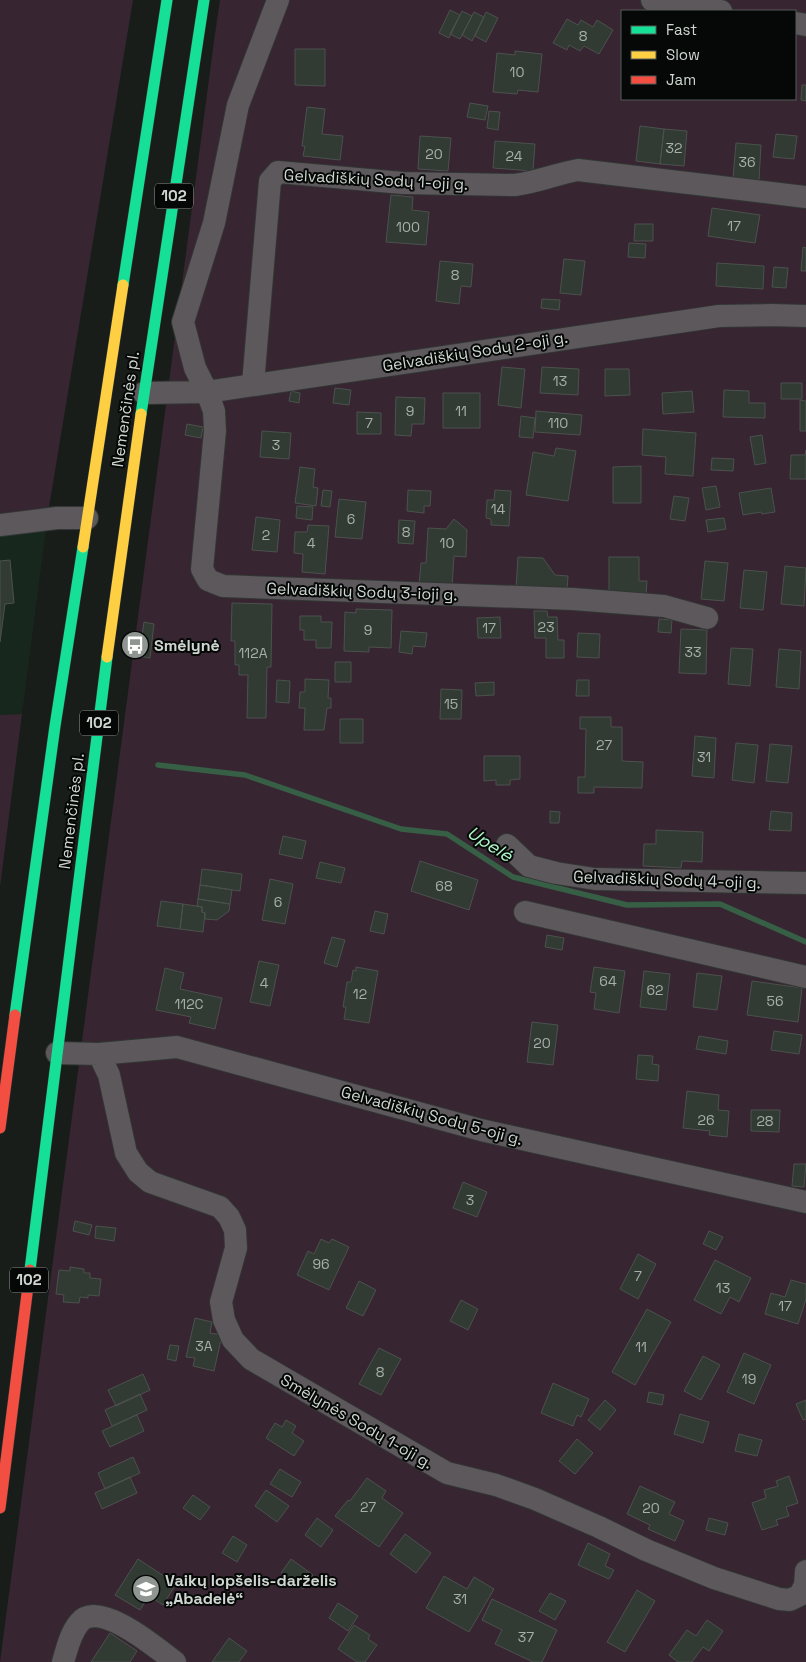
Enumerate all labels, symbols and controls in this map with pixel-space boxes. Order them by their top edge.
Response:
legend [621,10,796,100]
text: Fast [666,20,697,39]
house number: 8 [579,27,588,45]
text: Slow [666,45,700,64]
house number: 10 [510,63,524,81]
text: Jam [666,70,696,89]
house number: 32 [666,139,682,157]
house number: 20 [425,145,443,163]
house number: 24 [506,147,523,165]
house number: 36 [738,153,756,171]
street label: Gelvadiškių Sodų 1-oji g. [283,164,469,195]
road number: 102 [155,184,193,208]
house number: 17 [727,217,741,235]
house number: 100 [396,218,420,236]
house number: 8 [451,266,460,284]
street label: Gelvadiškių Sodų 2-oji g. [381,326,569,377]
street label: Nemenčinės pl. [107,350,144,468]
house number: 13 [553,372,567,390]
house number: 9 [406,402,414,420]
house number: 11 [455,402,467,420]
house number: 7 [365,414,373,432]
house number: 110 [548,414,568,432]
house number: 3 [272,436,280,454]
house number: 14 [491,500,506,518]
house number: 6 [347,510,355,528]
house number: 8 [402,523,411,541]
house number: 2 [262,526,270,544]
house number: 4 [307,534,316,552]
house number: 10 [440,534,454,552]
street label: Gelvadiškių Sodų 3-ioji g. [266,578,458,605]
house number: 23 [538,618,554,636]
house number: 17 [482,619,496,637]
house number: 9 [364,621,372,639]
bus stop icon: Smėlynė [120,630,150,660]
place label: Smėlynė [154,635,220,656]
house number: 33 [685,643,701,661]
house number: 112A [239,644,268,662]
house number: 15 [444,695,458,713]
road number: 102 [80,710,118,736]
house number: 27 [596,736,612,754]
house number: 31 [697,748,711,766]
street label: Nemenčinės pl. [54,752,89,870]
water label: Upelė [463,821,518,867]
street label: Gelvadiškių Sodų 4-oji g. [573,866,761,893]
house number: 68 [435,877,453,895]
house number: 6 [274,893,282,911]
house number: 64 [599,972,617,990]
house number: 4 [260,974,269,992]
house number: 62 [647,981,663,999]
house number: 12 [353,985,367,1003]
house number: 56 [767,992,783,1010]
house number: 112C [174,995,204,1013]
house number: 20 [533,1034,551,1052]
street label: Gelvadiškių Sodų 5-oji g. [339,1081,525,1150]
house number: 26 [697,1111,715,1129]
house number: 28 [756,1112,774,1130]
house number: 3 [466,1191,474,1209]
house number: 96 [312,1255,330,1273]
house number: 7 [634,1267,642,1285]
road number: 102 [10,1268,48,1292]
house number: 13 [716,1279,730,1297]
house number: 17 [778,1297,792,1315]
house number: 3A [195,1337,213,1355]
house number: 11 [635,1338,647,1356]
house number: 8 [376,1363,385,1381]
street label: Smėlynės Sodų 1-oji g. [277,1369,437,1474]
house number: 19 [742,1370,756,1388]
house number: 27 [360,1498,376,1516]
house number: 20 [642,1499,660,1517]
place label: Vaikų lopšelis-darželis „Abadelė“ [165,1570,337,1609]
school or university icon: Vaikų lopšelis-darželis „Abadelė“ [131,1574,161,1604]
house number: 31 [453,1590,467,1608]
house number: 37 [518,1628,534,1646]

